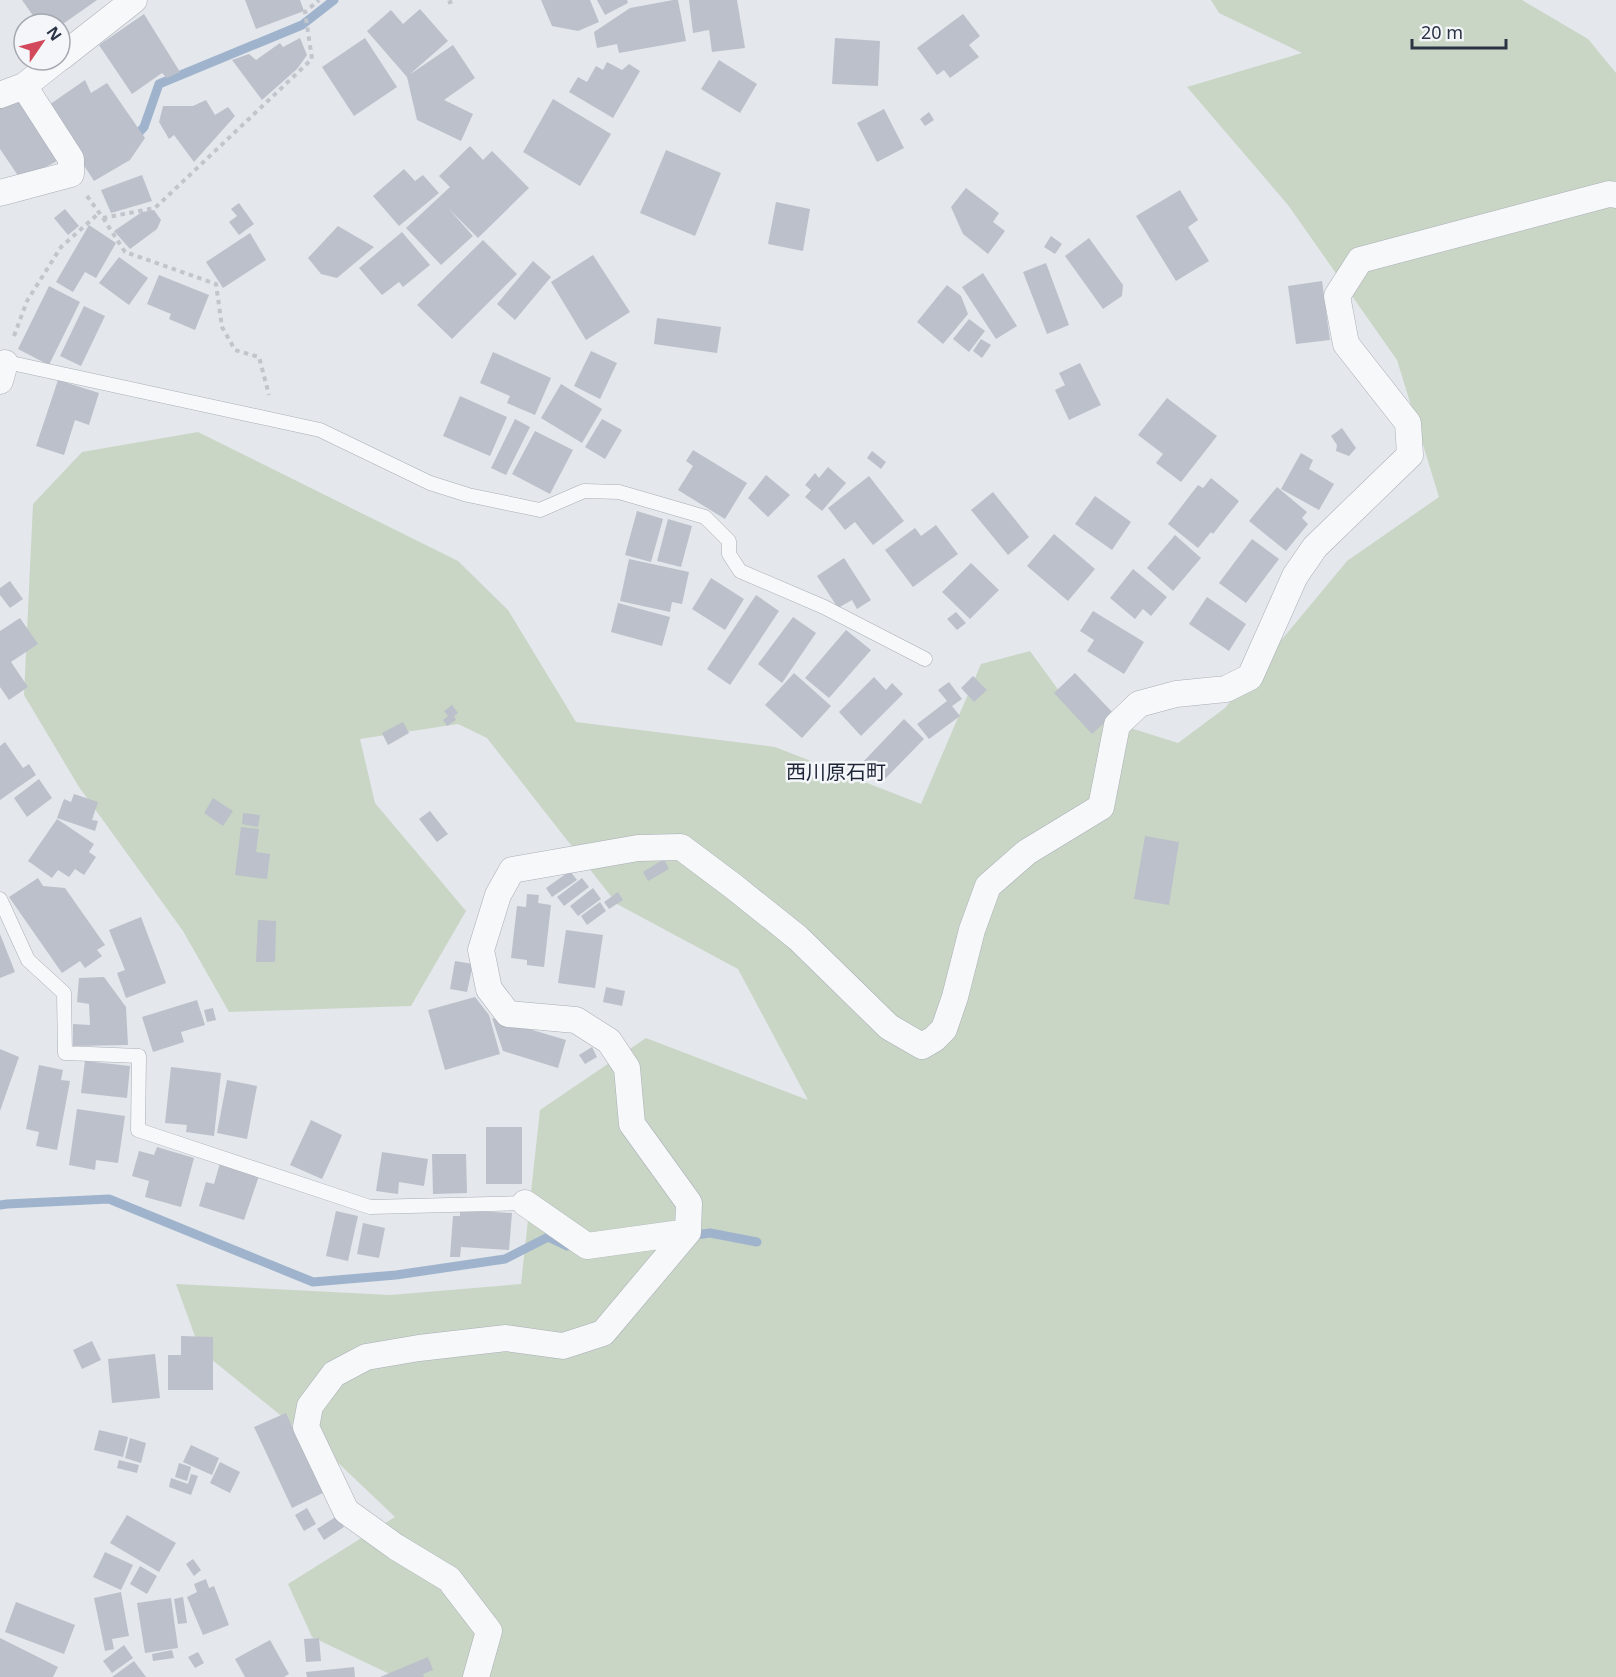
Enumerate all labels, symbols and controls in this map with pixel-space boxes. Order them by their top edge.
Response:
north arrow [12,12,72,72]
scale bar [1412,12,1506,50]
text: 20 m [1421,20,1463,44]
text: N [42,22,67,45]
district label: 西川原石町 [786,758,886,785]

